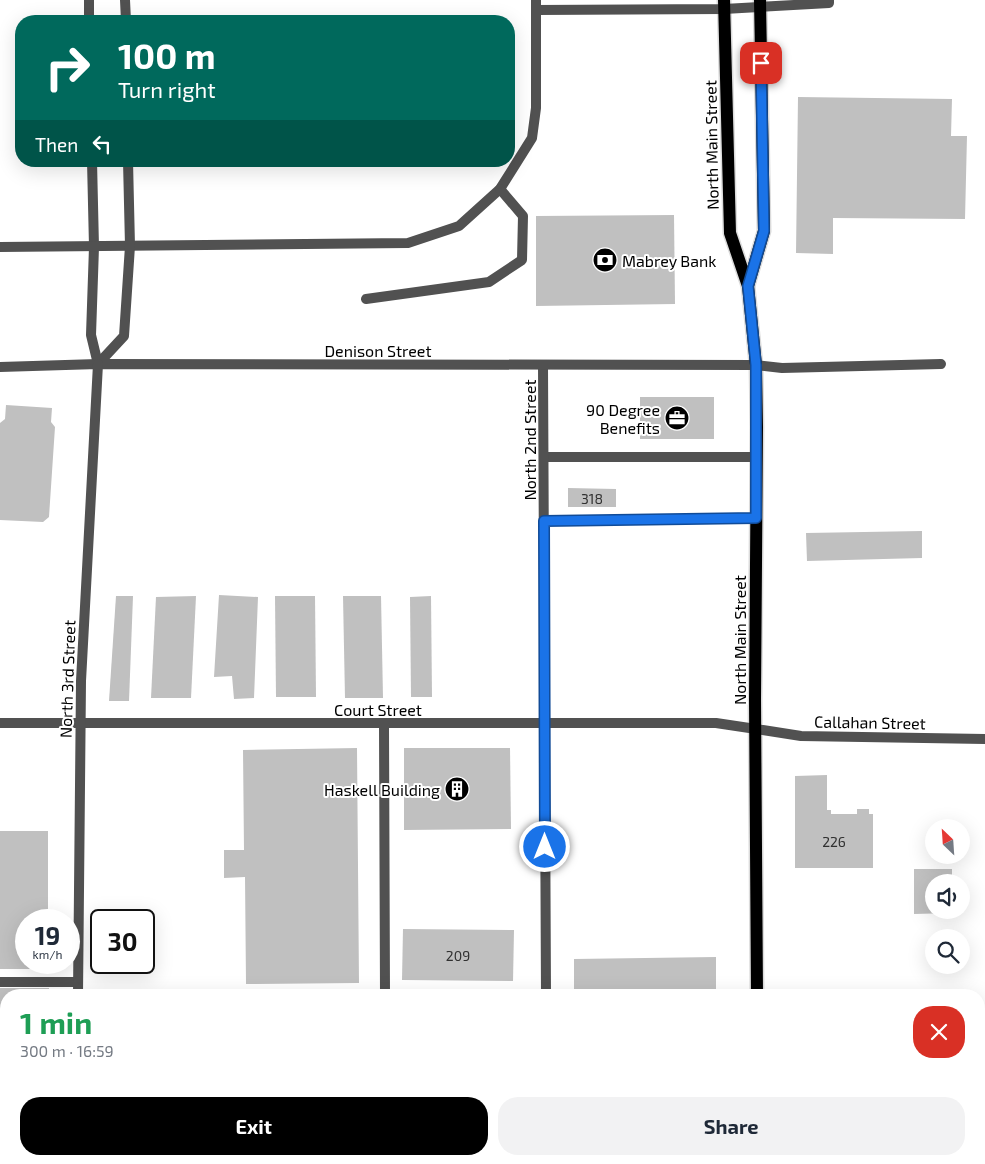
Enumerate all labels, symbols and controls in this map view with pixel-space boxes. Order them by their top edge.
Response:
text: 100 m [118,34,216,76]
icon: right [35,35,100,100]
pin [740,42,782,84]
icon: arrive [747,49,775,77]
text: Turn right [118,76,216,102]
street label: North Main Street [700,80,722,210]
icon: left [88,130,116,158]
text: Then [35,133,78,156]
bank icon: Mabrey Bank [592,247,618,273]
place label: Mabrey Bank [622,251,717,270]
street label: Denison Street [324,341,432,360]
street label: North 2nd Street [520,379,539,501]
place label: 90 Degree Benefits [586,400,660,437]
office icon: 90 Degree Benefits [664,405,690,431]
house number: 318 [581,490,603,507]
street label: North Main Street [730,575,749,705]
street label: North 3rd Street [55,620,79,738]
street label: Court Street [334,700,422,719]
street label: Callahan Street [814,712,926,732]
building icon: Haskell Building [444,776,470,802]
place label: Haskell Building [324,780,440,799]
north arrow [925,819,970,864]
map controls [925,819,970,974]
position arrow [518,820,570,872]
house number: 226 [822,833,846,850]
button: sound [925,874,970,919]
speed limit sign: 30 [90,909,155,974]
text: 19 [35,920,60,950]
button: search [925,929,970,974]
text: km/h [33,947,62,961]
house number: 209 [446,947,470,964]
text: 1 min [20,1004,92,1040]
button: close [913,1006,965,1058]
text: 300 m · 16:59 [20,1041,114,1060]
button: Exit [20,1097,488,1155]
button: Share [498,1097,965,1155]

